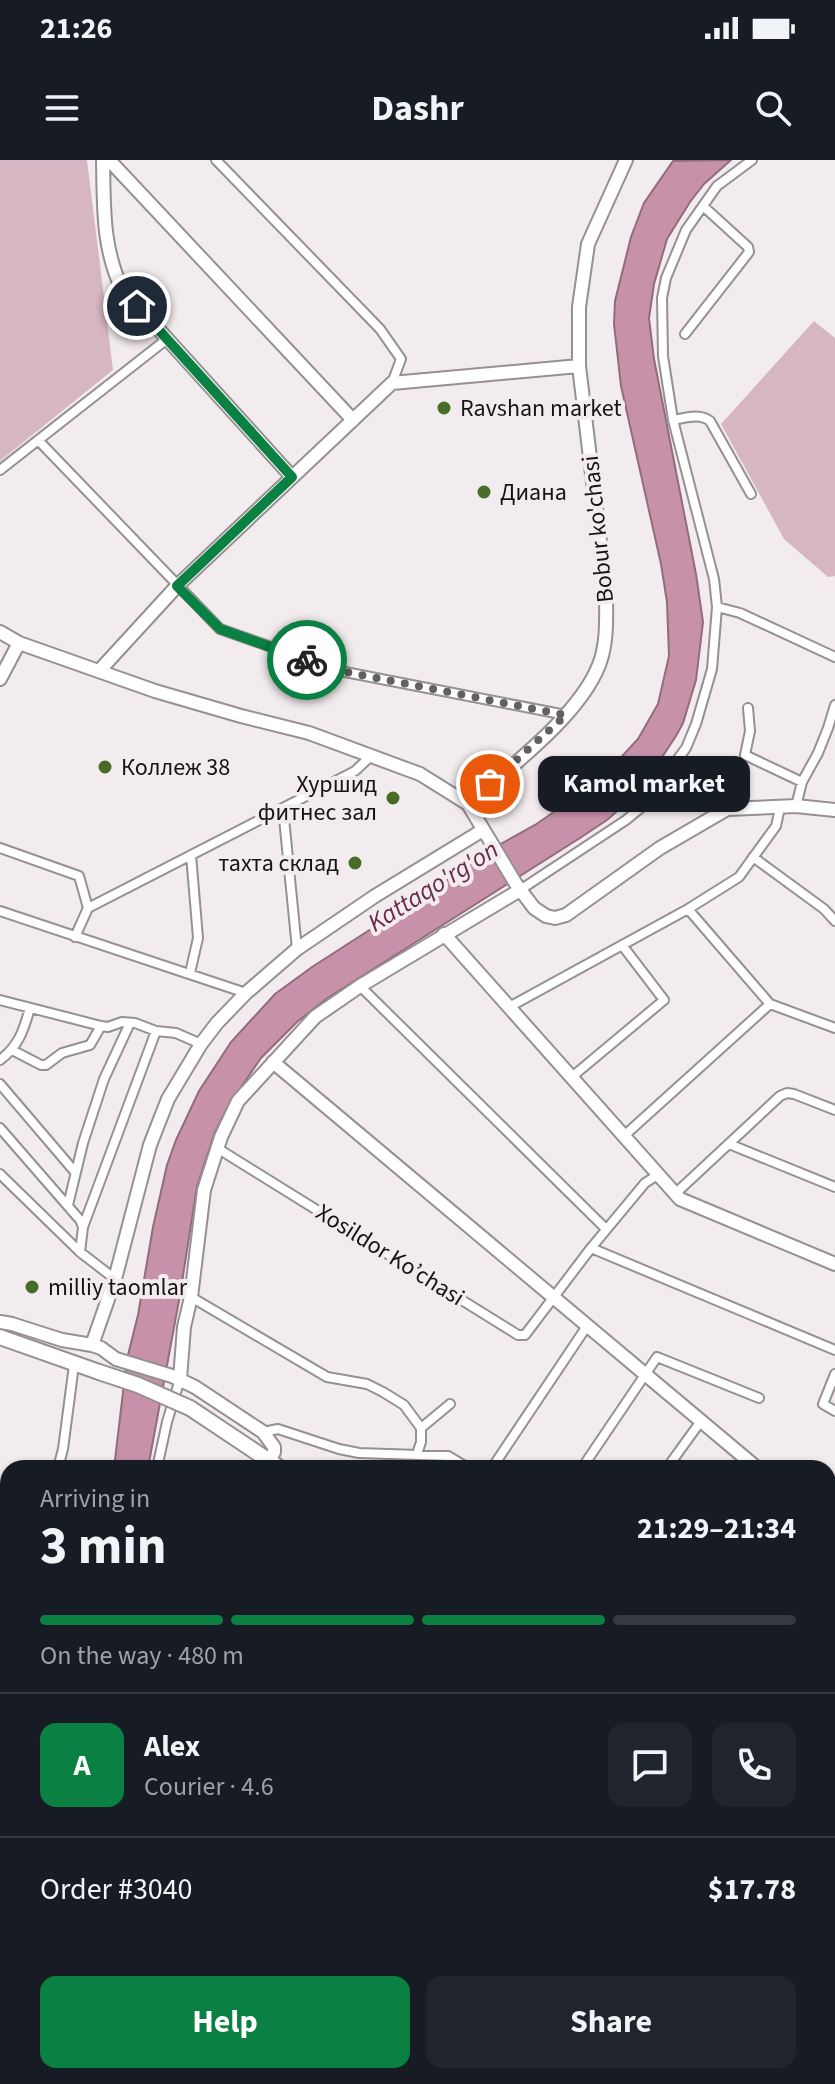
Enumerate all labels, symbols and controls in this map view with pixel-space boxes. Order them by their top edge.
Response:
text: 21:26 [40,7,112,50]
text: Dashr [371,83,464,134]
icon: menu [40,86,84,130]
icon: search [751,86,795,130]
pin [103,272,171,340]
icon: home [115,284,159,328]
place label: Ravshan market [460,391,622,426]
marker: Ravshan market [435,399,453,417]
street label: Bobur ko'chasi [573,454,623,604]
place label: Диана [500,475,567,510]
marker: Диана [475,483,493,501]
courier [267,620,347,700]
icon: bike [285,638,329,682]
place label: Коллеж 38 [121,750,230,785]
pin [456,750,524,818]
callout: Kamol market [538,756,750,812]
marker: Коллеж 38 [96,758,114,776]
icon: bag [468,762,512,806]
text: Kamol market [563,765,725,802]
place label: Хуршид фитнес зал [258,767,377,830]
marker: Хуршид фитнес зал [384,789,402,807]
water label: Kattaqo'rg'on [360,831,506,941]
place label: тахта склад [218,846,339,881]
marker: тахта склад [346,854,364,872]
street label: Xosildor Ko’chasi [309,1195,471,1315]
place label: milliy taomlar [48,1270,188,1305]
marker: milliy taomlar [23,1278,41,1296]
text: Arriving in [40,1480,150,1517]
text: 21:29–21:34 [637,1507,796,1550]
text: 3 min [40,1510,167,1584]
text: On the way · 480 m [40,1637,244,1674]
button: chat [608,1723,692,1807]
button: phone [712,1723,796,1807]
text: Alex [144,1725,200,1768]
text: A [73,1744,91,1787]
text: Courier · 4.6 [144,1768,274,1805]
text: Order #3040 [40,1868,193,1911]
text: $17.78 [708,1868,796,1911]
button: Help [40,1976,410,2068]
button: Share [426,1976,796,2068]

